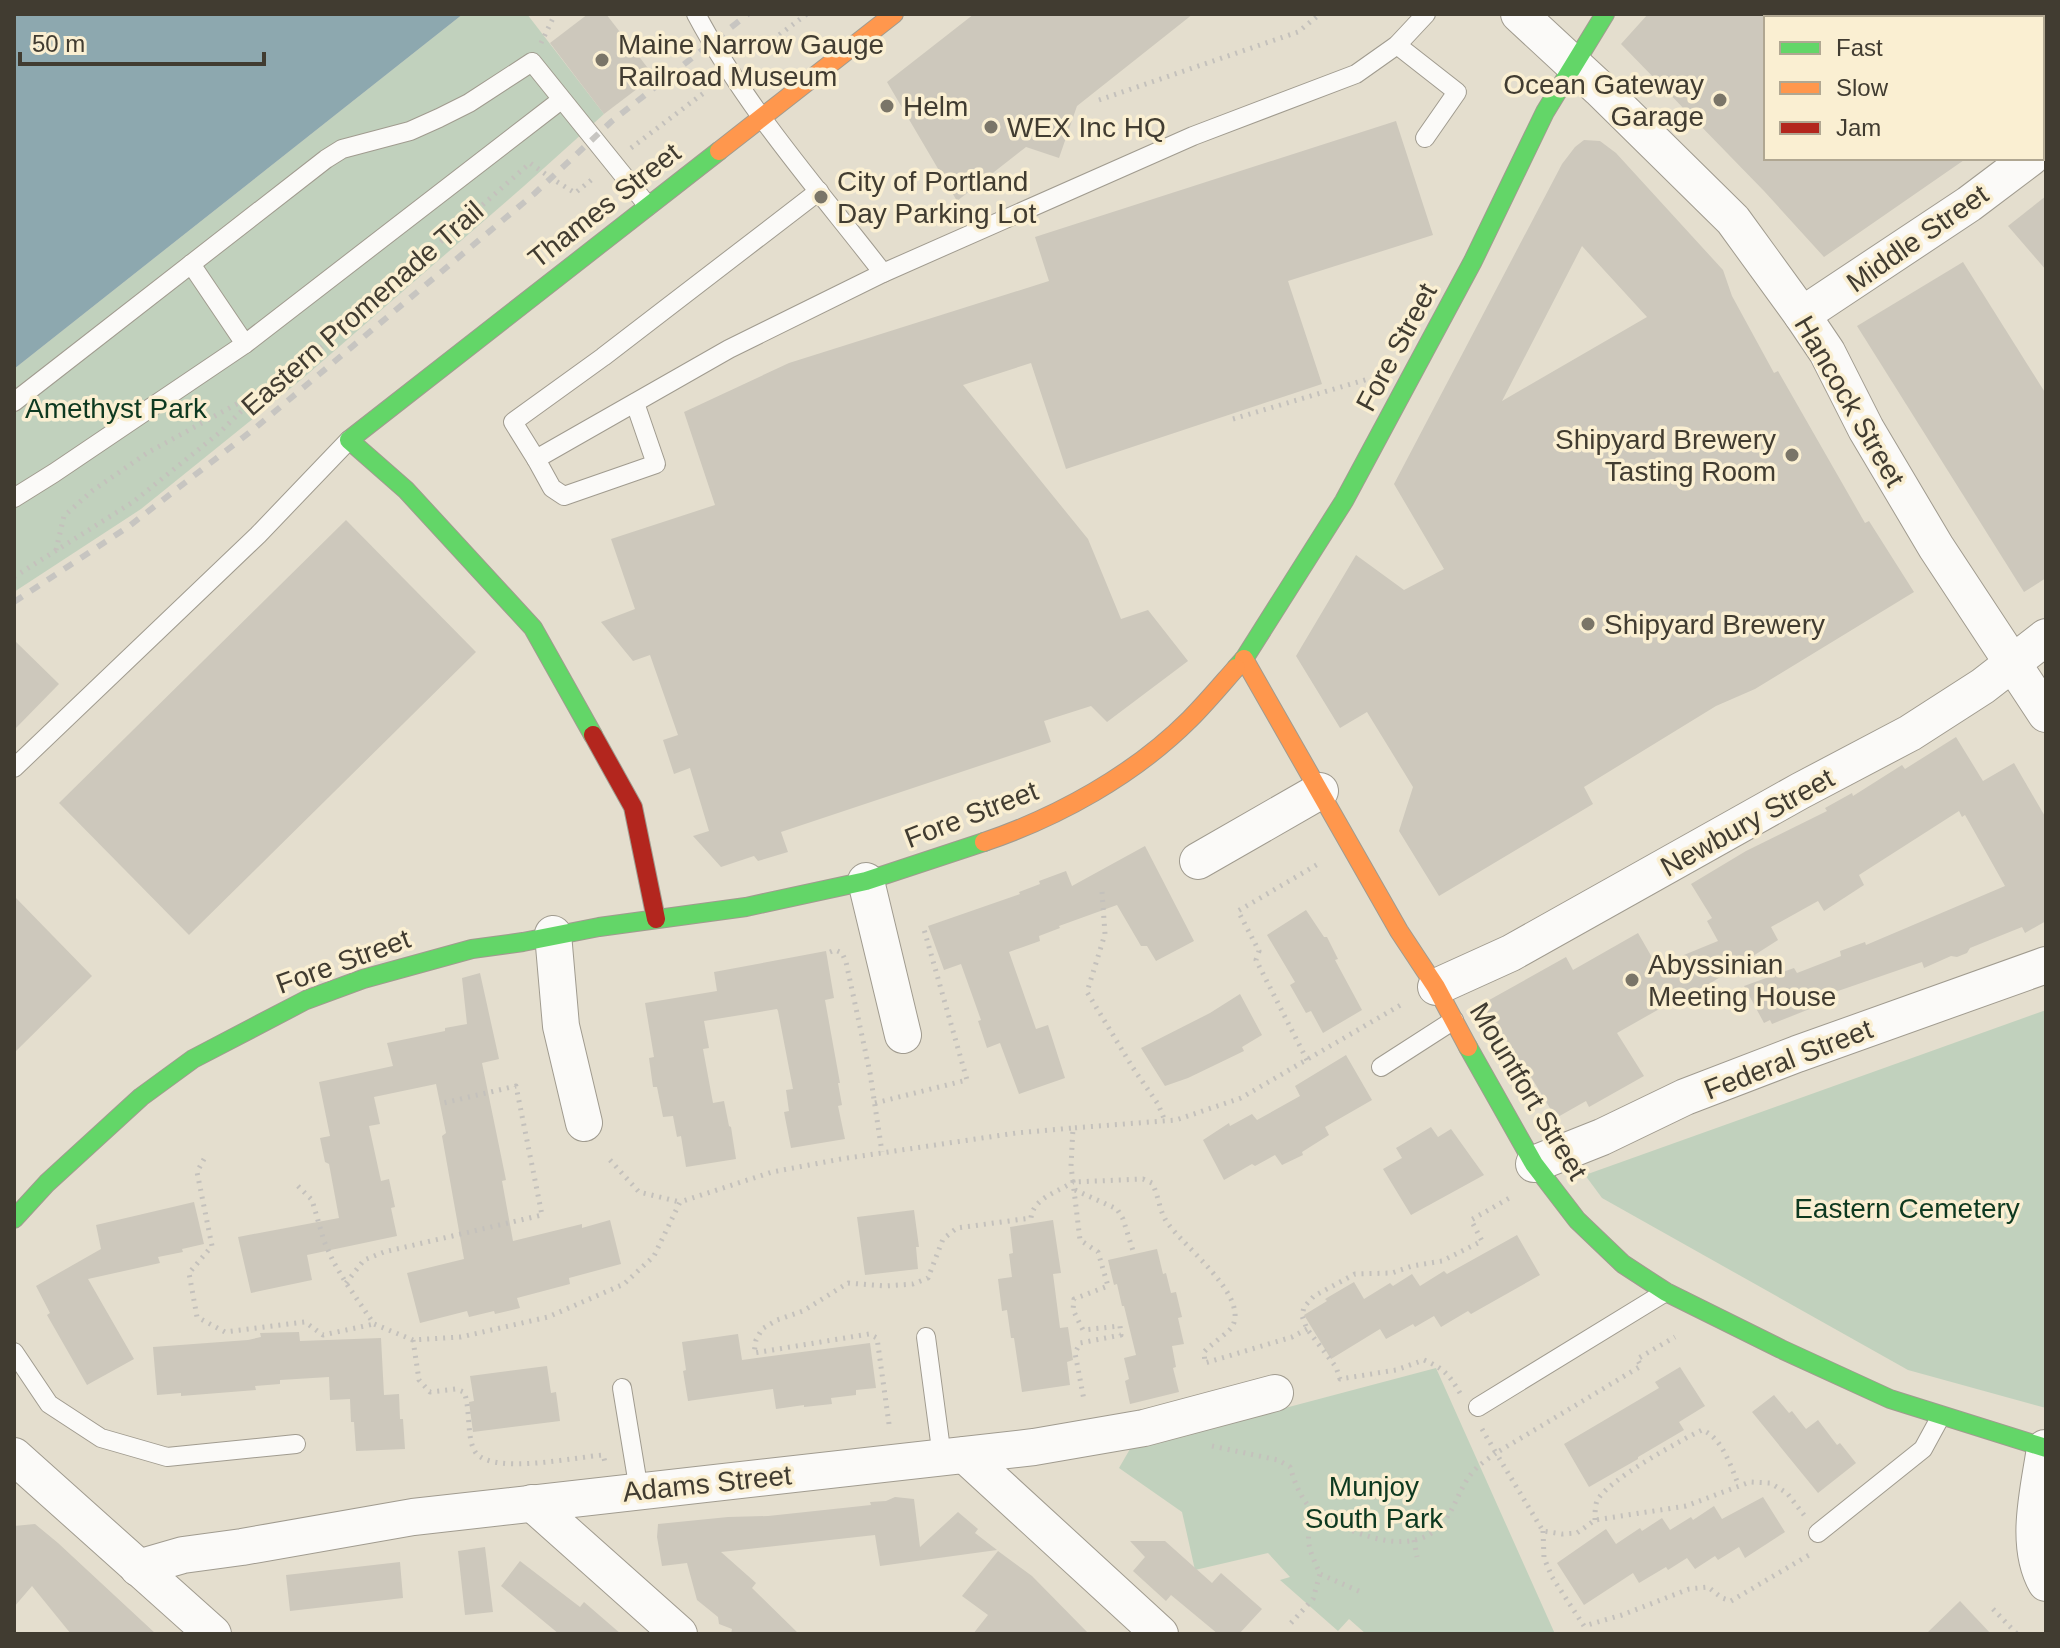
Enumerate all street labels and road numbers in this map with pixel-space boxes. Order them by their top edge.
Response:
street label: Thames Street [522,137,686,274]
street label: Middle Street [1841,178,1994,298]
street label: Eastern Promenade Trail [235,195,489,422]
street label: Fore Street [1350,278,1443,416]
street label: Hancock Street [1788,311,1911,492]
street label: Newbury Street [1655,762,1839,883]
street label: Fore Street [900,775,1042,854]
street label: Fore Street [272,923,414,1000]
street label: Mountfort Street [1464,997,1594,1185]
street label: Federal Street [1700,1013,1877,1106]
street label: Adams Street [621,1459,793,1508]

